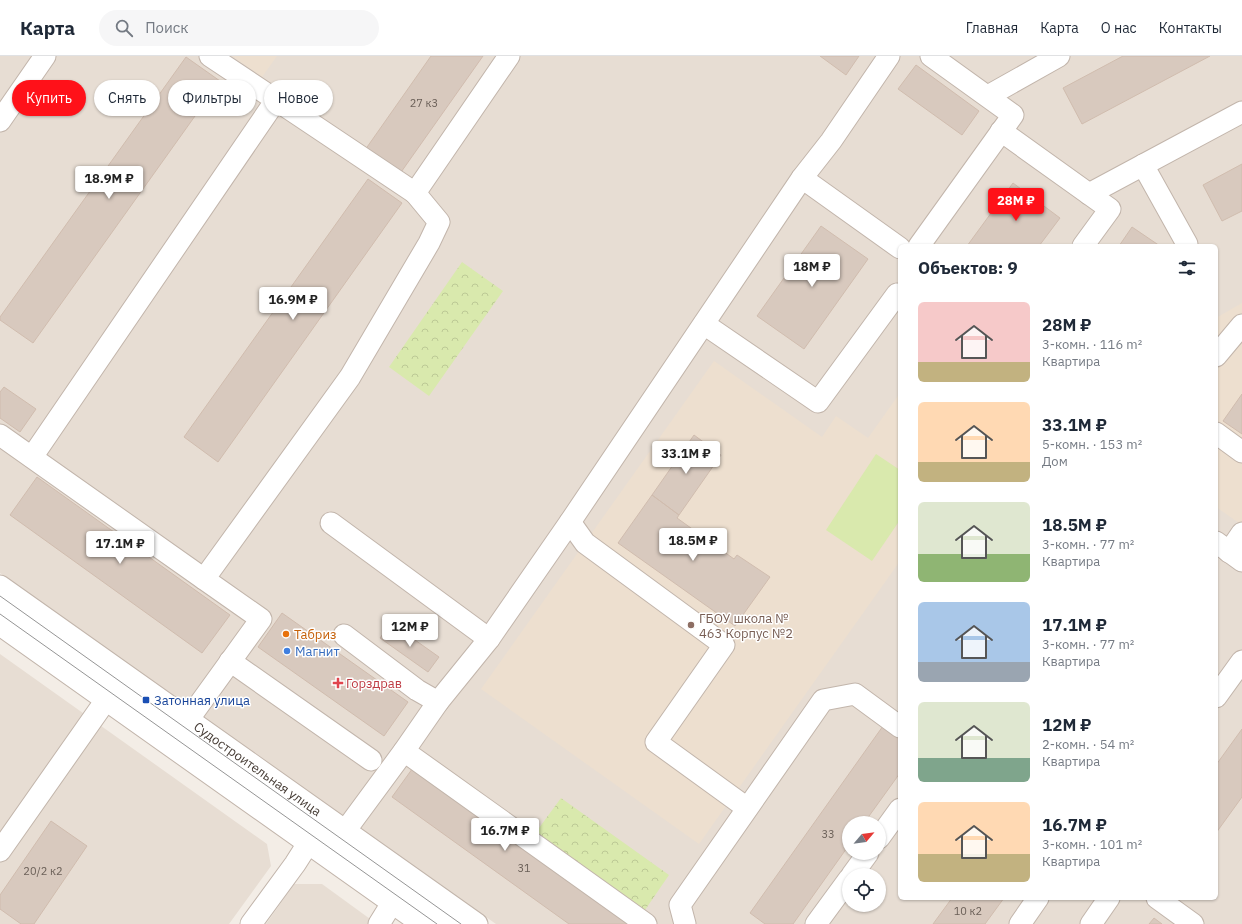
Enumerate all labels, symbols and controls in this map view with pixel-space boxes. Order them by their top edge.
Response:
search box [99,10,379,46]
text: Карта [20,16,75,40]
icon: search [113,17,135,39]
text: Поиск [145,18,189,37]
text: Главная [966,19,1018,37]
text: Карта [1040,19,1079,37]
text: О нас [1101,19,1137,37]
text: Контакты [1159,19,1222,37]
chip: Купить [12,80,86,116]
chip: Снять [94,80,160,116]
chip: Фильтры [168,80,256,116]
chip: Новое [264,80,333,116]
house number: 27 к3 [410,96,438,110]
pin: 18.9M ₽ [72,166,146,200]
text: 18.9M ₽ [84,170,134,187]
pin: 28M ₽ [988,188,1044,222]
text: 28M ₽ [997,192,1035,209]
pin: 18M ₽ [784,254,840,288]
text: Объектов: 9 [918,257,1018,279]
icon: filters [1176,257,1198,279]
text: 18M ₽ [793,258,831,275]
pin: 16.9M ₽ [256,287,330,321]
text: 16.9M ₽ [268,291,318,308]
text: 28M ₽ [1042,314,1092,336]
icon: home [950,318,998,366]
text: 3-комн. · 116 m² [1042,336,1142,353]
text: Квартира [1042,353,1100,370]
text: 33.1M ₽ [1042,414,1107,436]
icon: home [950,418,998,466]
text: 5-комн. · 153 m² [1042,436,1142,453]
pin: 33.1M ₽ [649,441,723,475]
text: 33.1M ₽ [661,445,711,462]
text: Дом [1042,453,1068,470]
text: 18.5M ₽ [1042,514,1107,536]
icon: home [950,518,998,566]
pin: 18.5M ₽ [656,528,730,562]
pin: 17.1M ₽ [83,531,157,565]
text: 18.5M ₽ [668,532,718,549]
text: 17.1M ₽ [95,535,145,552]
text: 3-комн. · 77 m² [1042,536,1134,553]
text: Квартира [1042,553,1100,570]
place label: ГБОУ школа № 463 Корпус №2 [699,610,793,642]
pin: 12M ₽ [382,614,438,648]
text: 17.1M ₽ [1042,614,1107,636]
text: 12M ₽ [391,618,429,635]
icon: home [950,618,998,666]
marker: ГБОУ школа № 463 Корпус №2 [686,620,696,630]
place label: Табриз [294,626,337,643]
marker: Табриз [281,629,291,639]
text: 3-комн. · 77 m² [1042,636,1134,653]
place label: Магнит [295,643,340,660]
marker: Магнит [282,646,292,656]
text: Квартира [1042,653,1100,670]
place label: Горздрав [346,675,402,692]
marker: Горздрав [333,678,343,688]
place label: Затонная улица [154,692,250,709]
marker: Затонная улица [141,695,151,705]
text: 12M ₽ [1042,714,1092,736]
street label: Судостроительная улица [191,718,325,820]
icon: home [950,718,998,766]
text: 2-комн. · 54 m² [1042,736,1134,753]
text: Квартира [1042,753,1100,770]
text: 16.7M ₽ [1042,814,1107,836]
north arrow [842,816,886,860]
map controls [842,816,886,912]
pin: 16.7M ₽ [468,818,542,852]
icon: home [950,818,998,866]
text: 16.7M ₽ [480,822,530,839]
house number: 33 [821,827,835,841]
text: 3-комн. · 101 m² [1042,836,1142,853]
text: Квартира [1042,853,1100,870]
house number: 31 [517,861,531,875]
house number: 20/2 к2 [23,864,63,878]
button: locate [842,868,886,912]
house number: 10 к2 [954,904,982,918]

